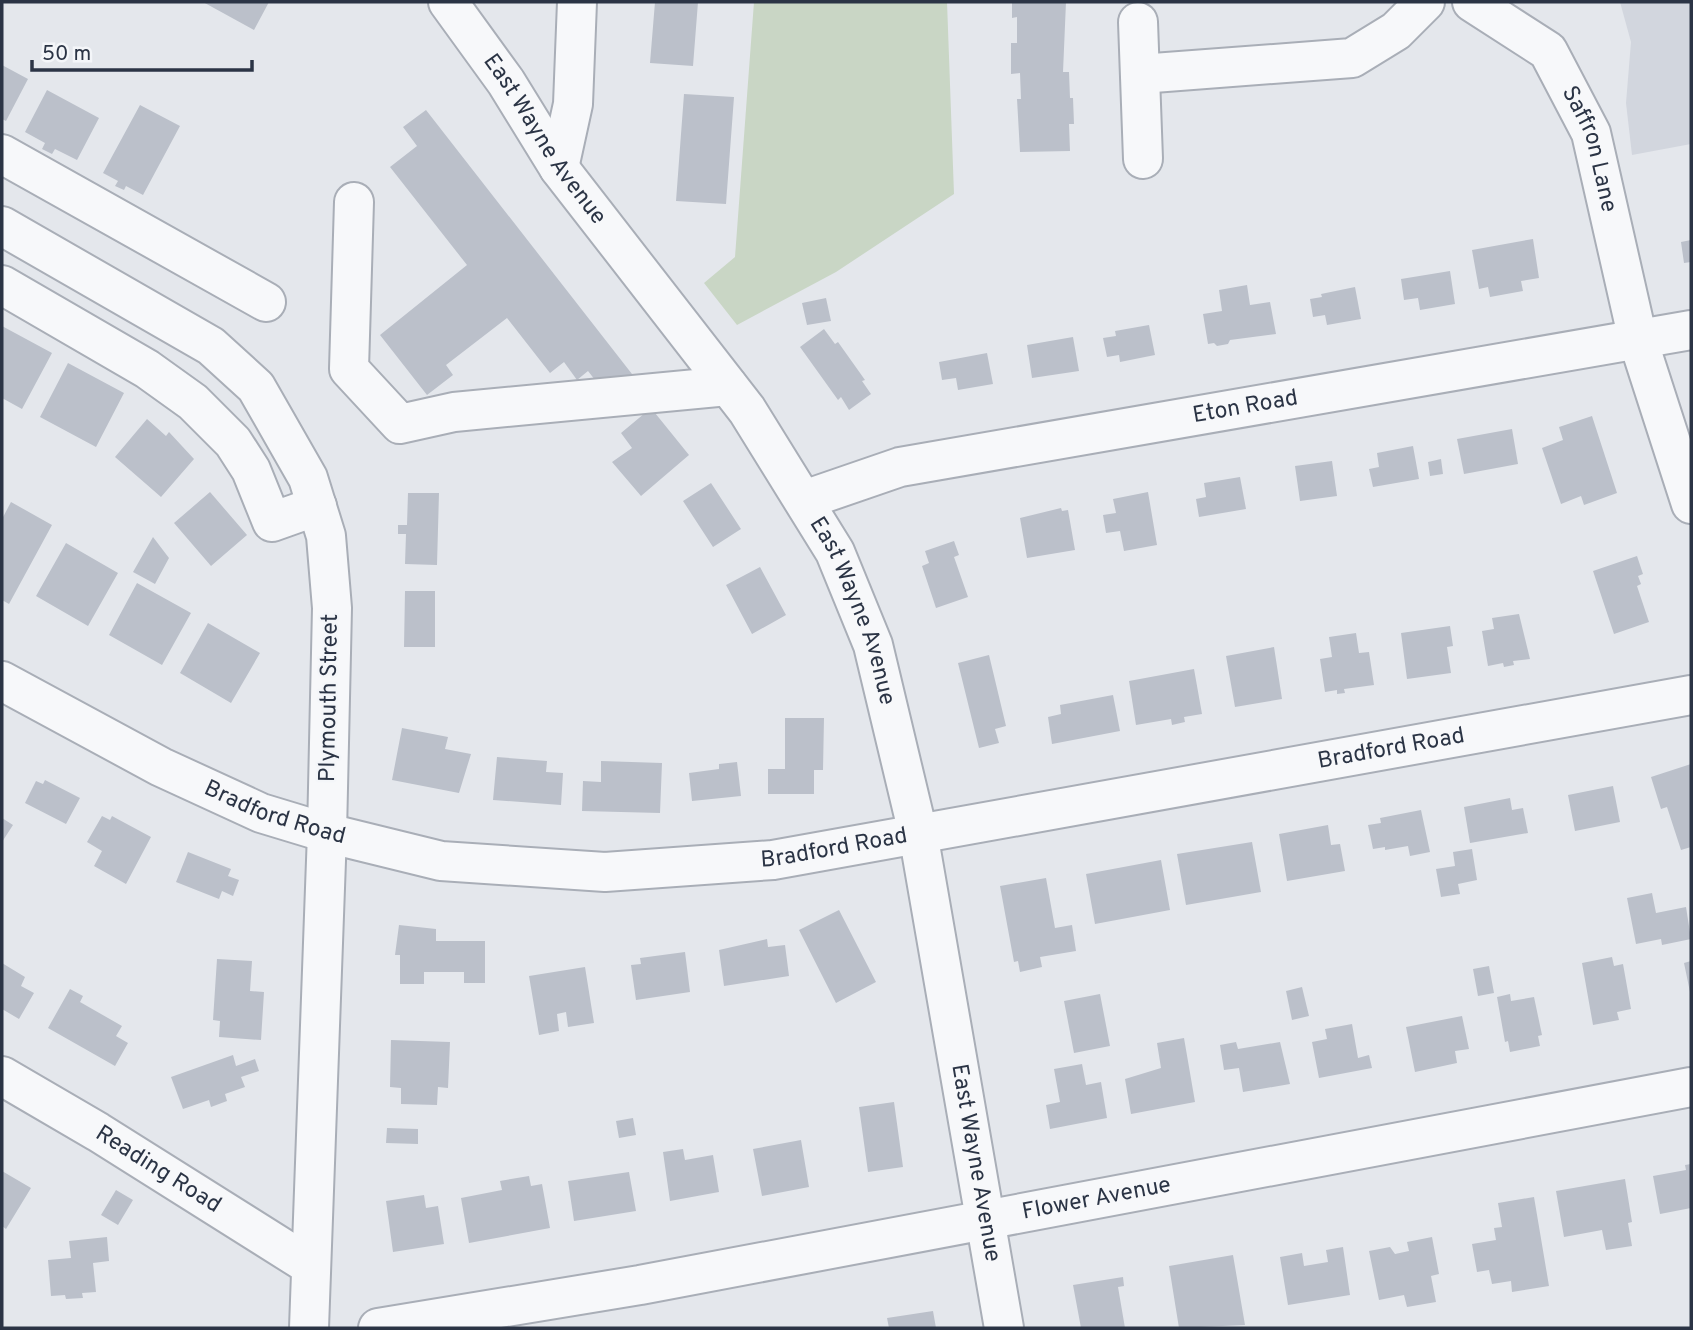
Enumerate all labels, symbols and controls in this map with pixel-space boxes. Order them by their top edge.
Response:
scale bar [32,28,252,72]
text: 50 m [42,41,91,68]
street label: East Wayne Avenue [476,48,612,231]
street label: Saffron Lane [1555,81,1623,215]
street label: Eton Road [1190,384,1300,431]
street label: East Wayne Avenue [802,512,901,708]
street label: Plymouth Street [314,614,346,782]
street label: Bradford Road [1315,721,1467,776]
street label: Bradford Road [199,774,349,852]
street label: Bradford Road [760,822,910,875]
street label: East Wayne Avenue [944,1062,1007,1264]
street label: Reading Road [90,1119,226,1220]
street label: Flower Avenue [1020,1171,1173,1227]

